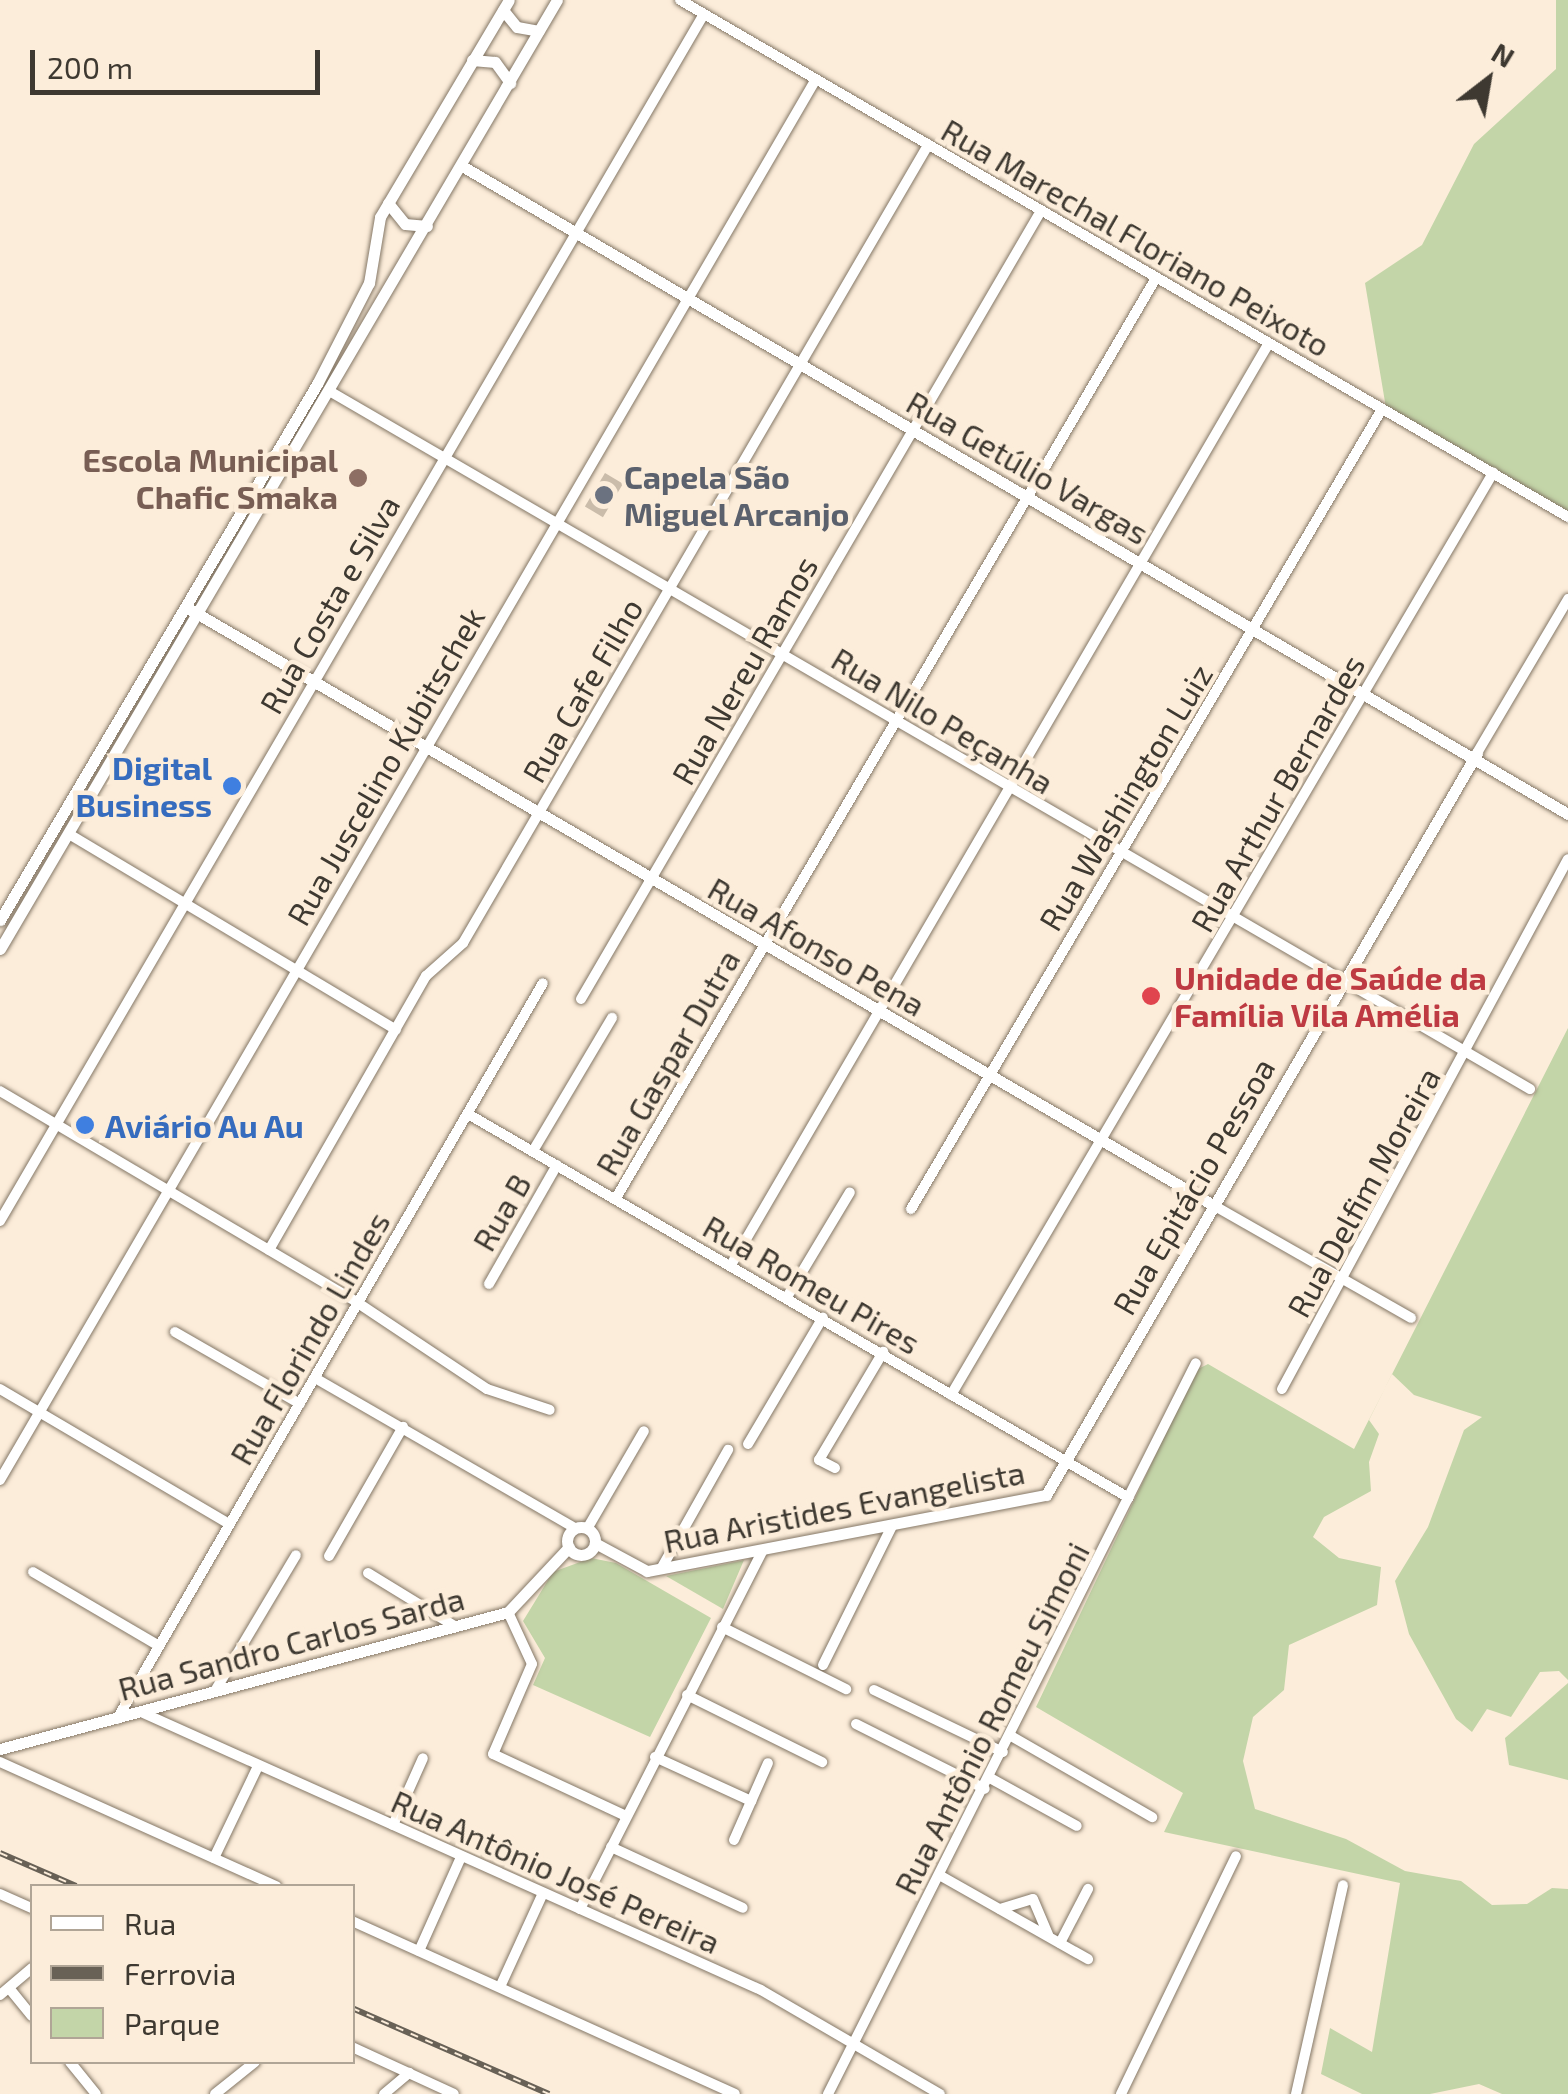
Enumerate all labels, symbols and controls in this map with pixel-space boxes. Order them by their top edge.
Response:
scale bar [35,30,325,92]
north arrow [1438,30,1538,130]
text: N [1486,35,1521,74]
text: 200 m [47,49,133,85]
street label: Rua Marechal Floriano Peixoto [935,110,1337,364]
street label: Rua Getúlio Vargas [900,382,1156,552]
place label: Escola Municipal Chafic Smaka [83,441,338,516]
place label: Capela São Miguel Arcanjo [624,458,851,533]
marker: Escola Municipal Chafic Smaka [347,467,369,489]
marker: Capela São Miguel Arcanjo [593,484,615,506]
street label: Rua Costa e Silva [251,488,407,720]
street label: Rua Nereu Ramos [663,549,825,791]
street label: Rua Cafe Filho [514,591,650,789]
street label: Rua Juscelino Kubitschek [278,600,492,932]
street label: Rua Nilo Peçanha [825,639,1061,801]
street label: Rua Arthur Bernardes [1182,647,1372,939]
street label: Rua Washington Luiz [1030,657,1220,937]
place label: Digital Business [75,749,212,824]
marker: Digital Business [221,775,243,797]
street label: Rua Afonso Pena [701,868,933,1024]
street label: Rua Gaspar Dutra [587,942,747,1182]
place label: Unidade de Saúde da Família Vila Amélia [1174,959,1487,1034]
marker: Unidade de Saúde da Família Vila Amélia [1138,983,1164,1009]
street label: Rua Epitácio Pessoa [1104,1051,1282,1321]
street label: Rua Delfim Moreira [1279,1061,1447,1323]
place label: Aviário Au Au [105,1106,305,1144]
marker: Aviário Au Au [74,1114,96,1136]
street label: Rua B [464,1167,538,1257]
street label: Rua Florindo Lindes [221,1205,397,1471]
street label: Rua Romeu Pires [697,1206,927,1362]
street label: Rua Aristides Evangelista [660,1452,1028,1560]
street label: Rua Antônio Romeu Simoni [885,1535,1097,1901]
street label: Rua Sandro Carlos Sarda [114,1578,468,1708]
street label: Rua Antônio José Pereira [385,1781,727,1961]
legend [30,1884,355,2064]
text: Rua [124,1905,176,1941]
text: Ferrovia [124,1955,236,1991]
text: Parque [124,2005,220,2041]

